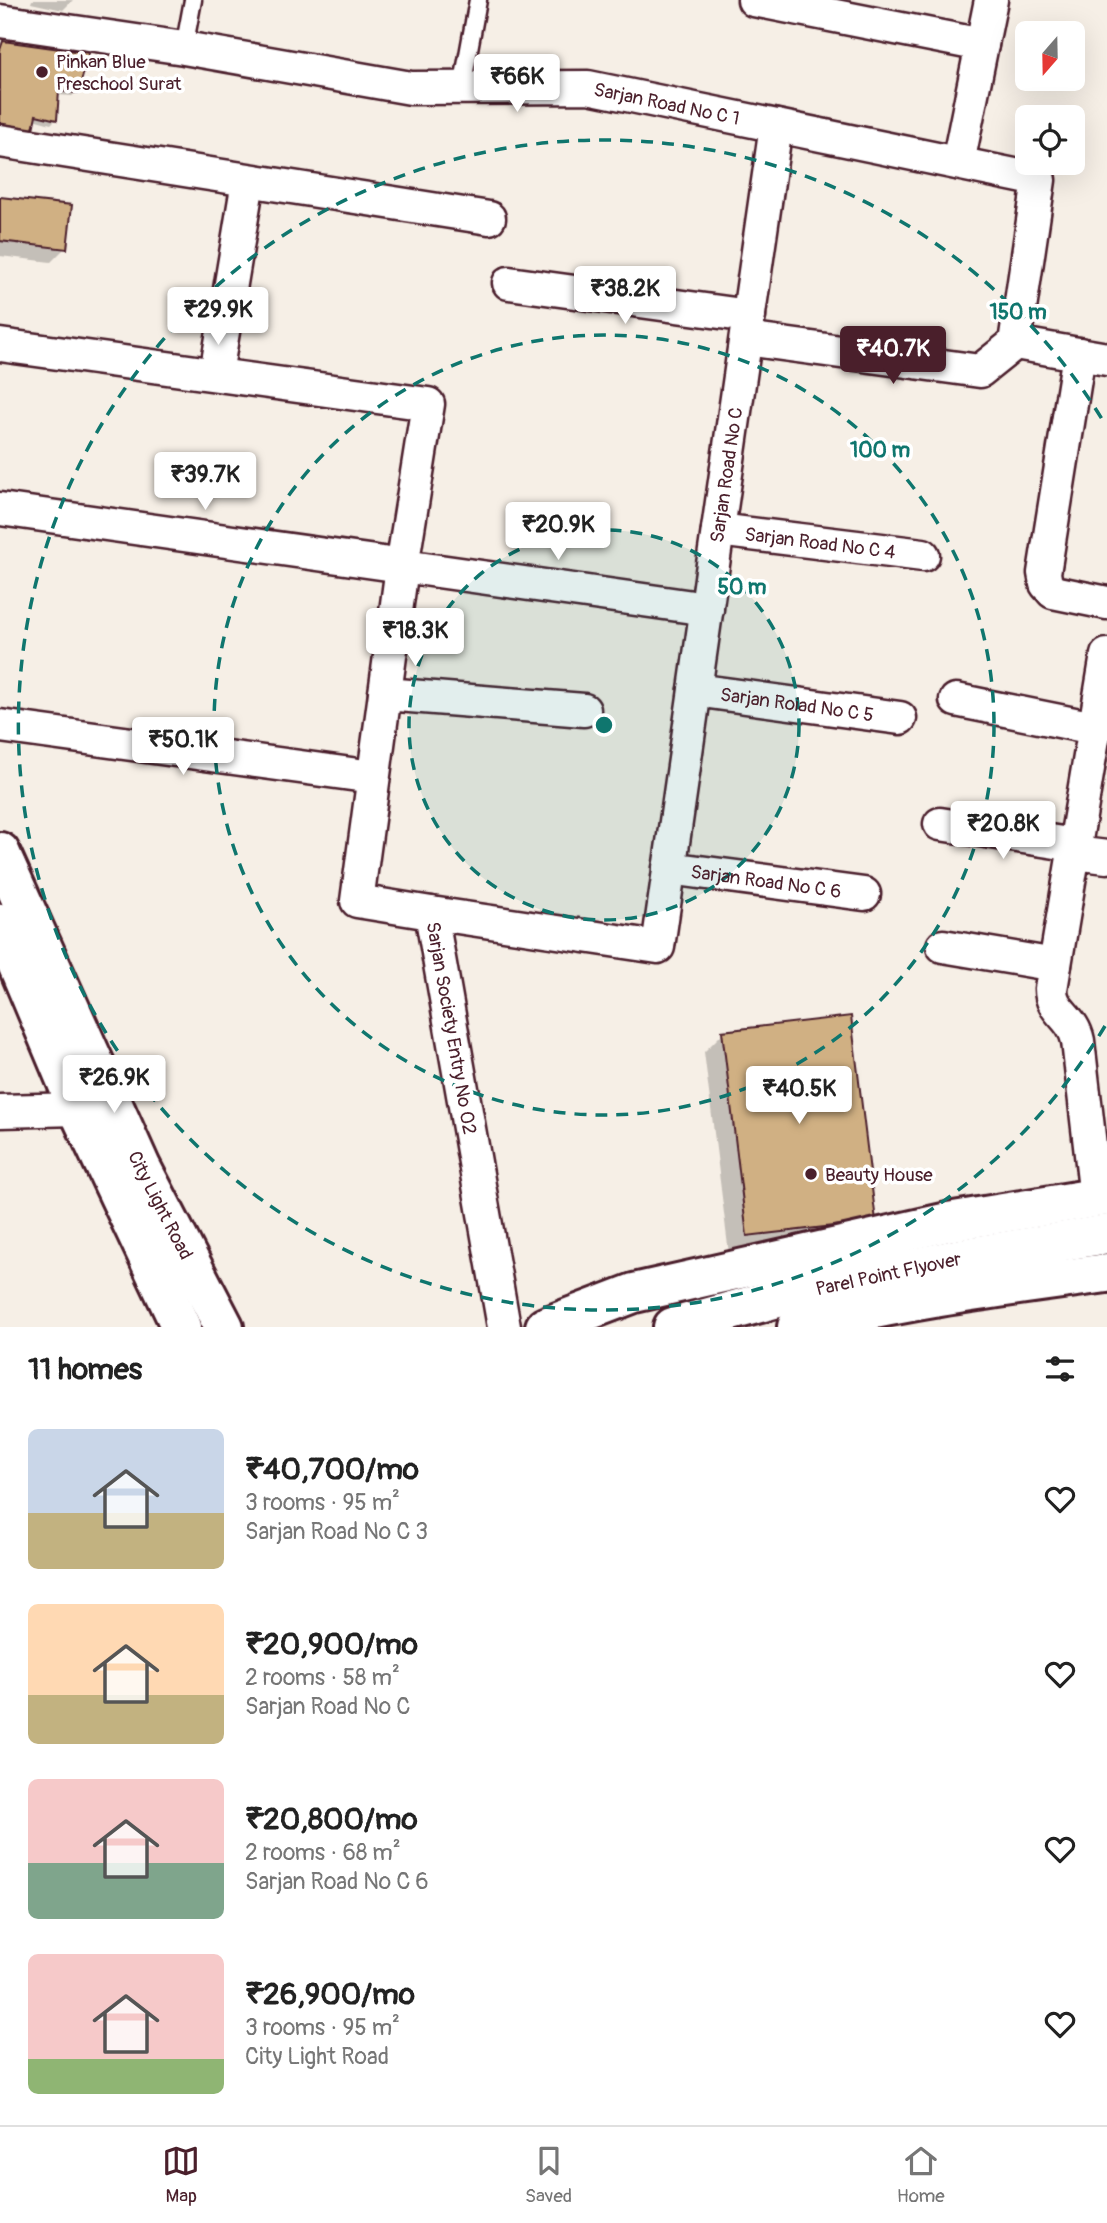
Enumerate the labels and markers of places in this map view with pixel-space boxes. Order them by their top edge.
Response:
place label: Pinkan Blue Preschool Surat [56,50,182,96]
pin: ₹66K [476,54,558,114]
marker: Pinkan Blue Preschool Surat [34,64,50,80]
pin: ₹38.2K [568,266,682,326]
pin: ₹29.9K [161,288,275,347]
pin: ₹40.7K [836,326,950,386]
pin: ₹39.7K [148,452,262,512]
pin: ₹20.9K [501,503,615,562]
pin: ₹18.3K [358,608,472,668]
centre of rings [592,713,616,737]
pin: ₹50.1K [126,718,240,777]
pin: ₹20.8K [946,802,1060,861]
pin: ₹26.9K [57,1056,171,1115]
pin: ₹40.5K [742,1066,856,1126]
place label: Beauty House [825,1163,933,1187]
marker: Beauty House [803,1166,819,1182]

